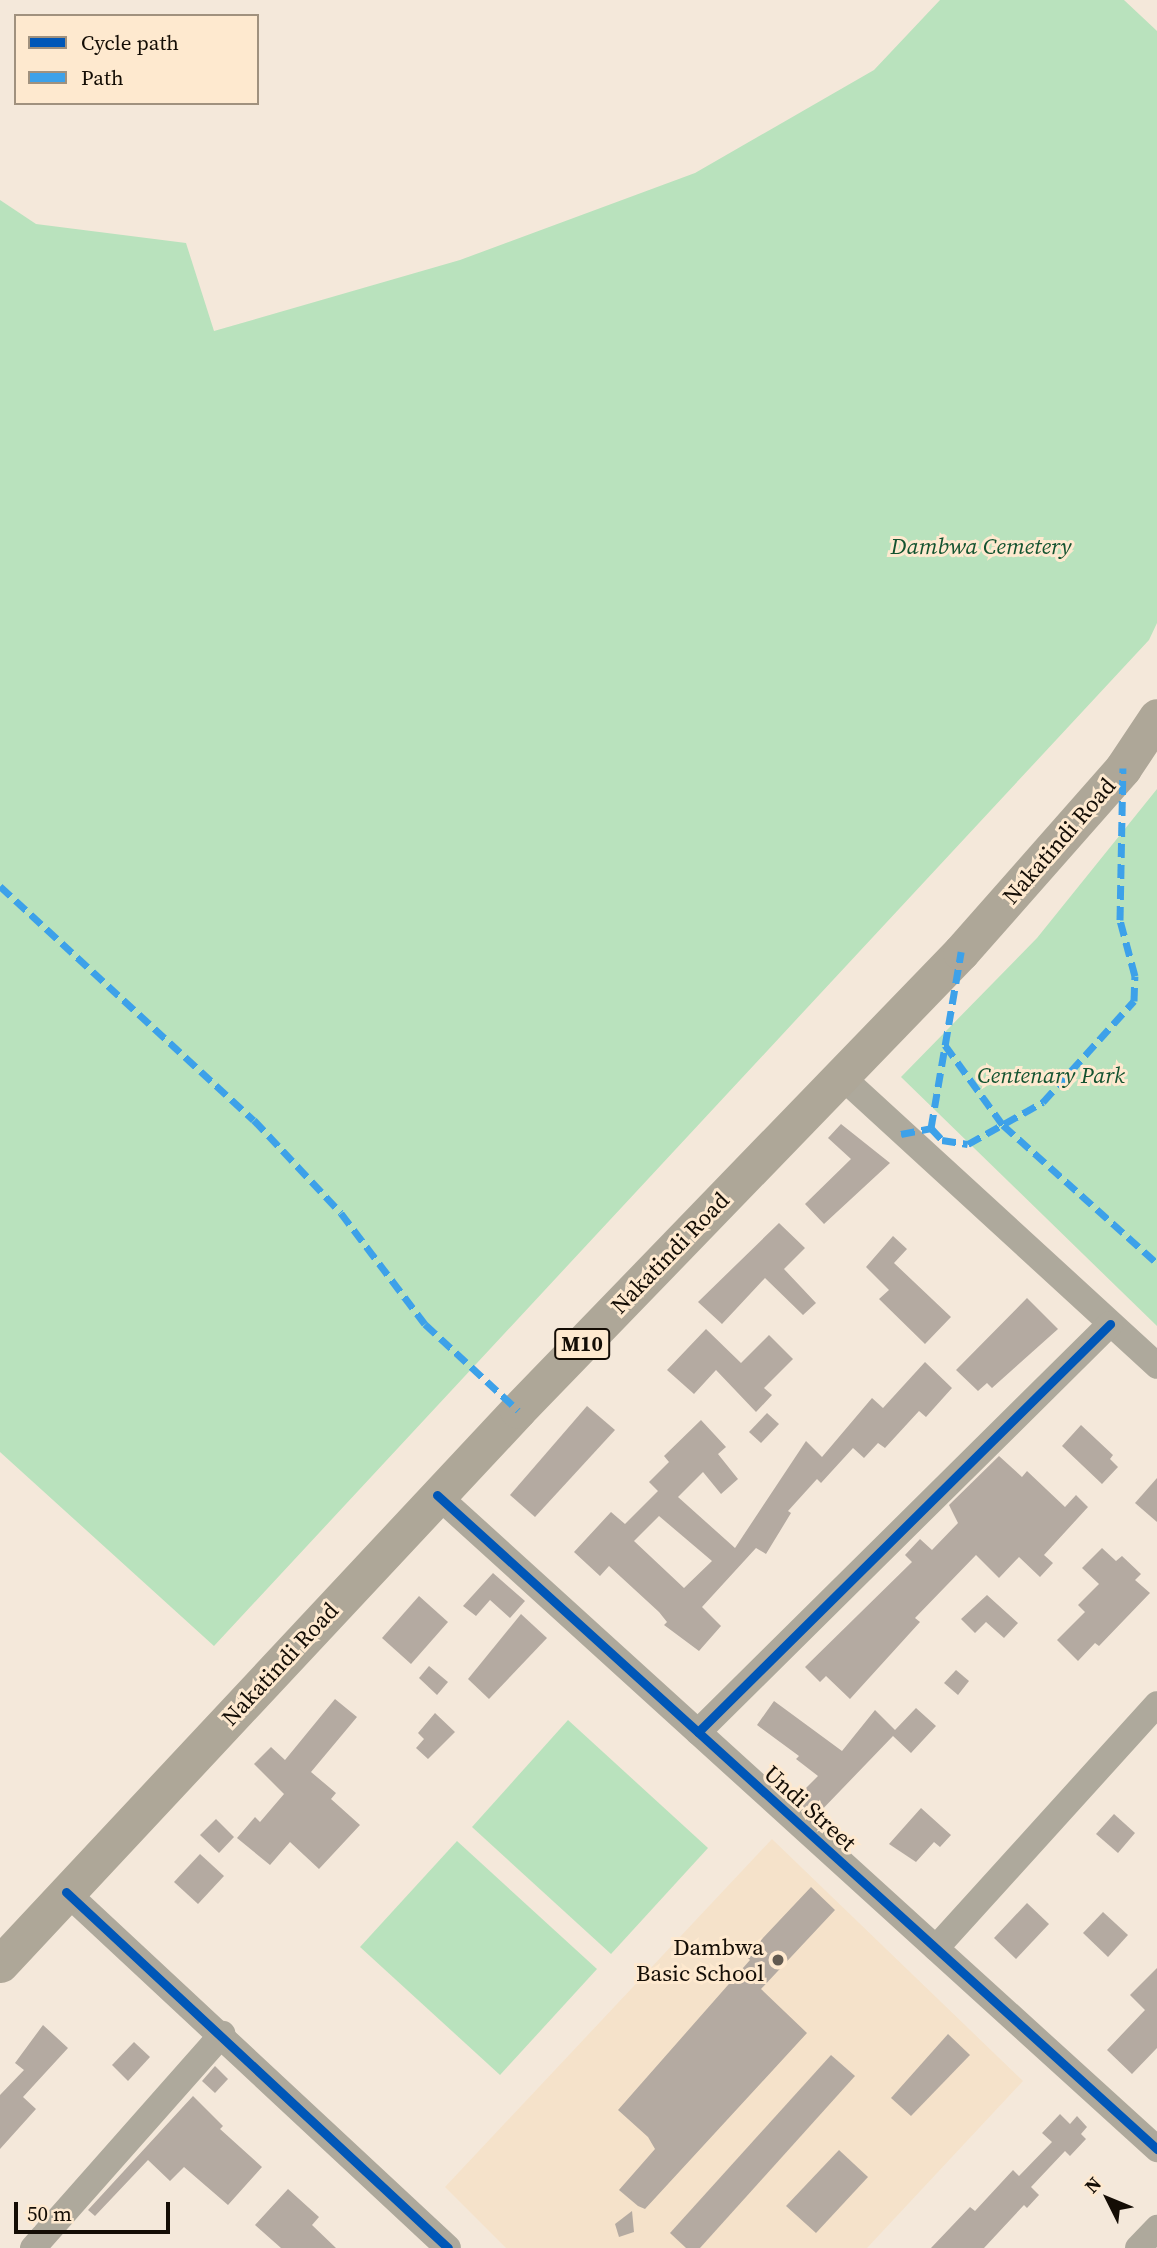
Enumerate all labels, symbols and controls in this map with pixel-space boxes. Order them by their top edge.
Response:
legend [14,14,259,105]
text: Cycle path [81,28,179,57]
text: Path [81,63,124,92]
park label: Dambwa Cemetery [891,532,1071,560]
street label: Nakatindi Road [997,772,1121,910]
park label: Centenary Park [977,1061,1125,1089]
street label: Nakatindi Road [605,1186,735,1320]
road number: M10 [554,1326,610,1362]
street label: Nakatindi Road [216,1597,344,1731]
street label: Undi Street [758,1759,862,1857]
place label: Dambwa Basic School [636,1933,764,1987]
marker: Dambwa Basic School [770,1952,786,1968]
north arrow [1073,2164,1143,2234]
text: N [1078,2171,1107,2199]
scale bar [18,2188,173,2232]
text: 50 m [27,2199,72,2228]

